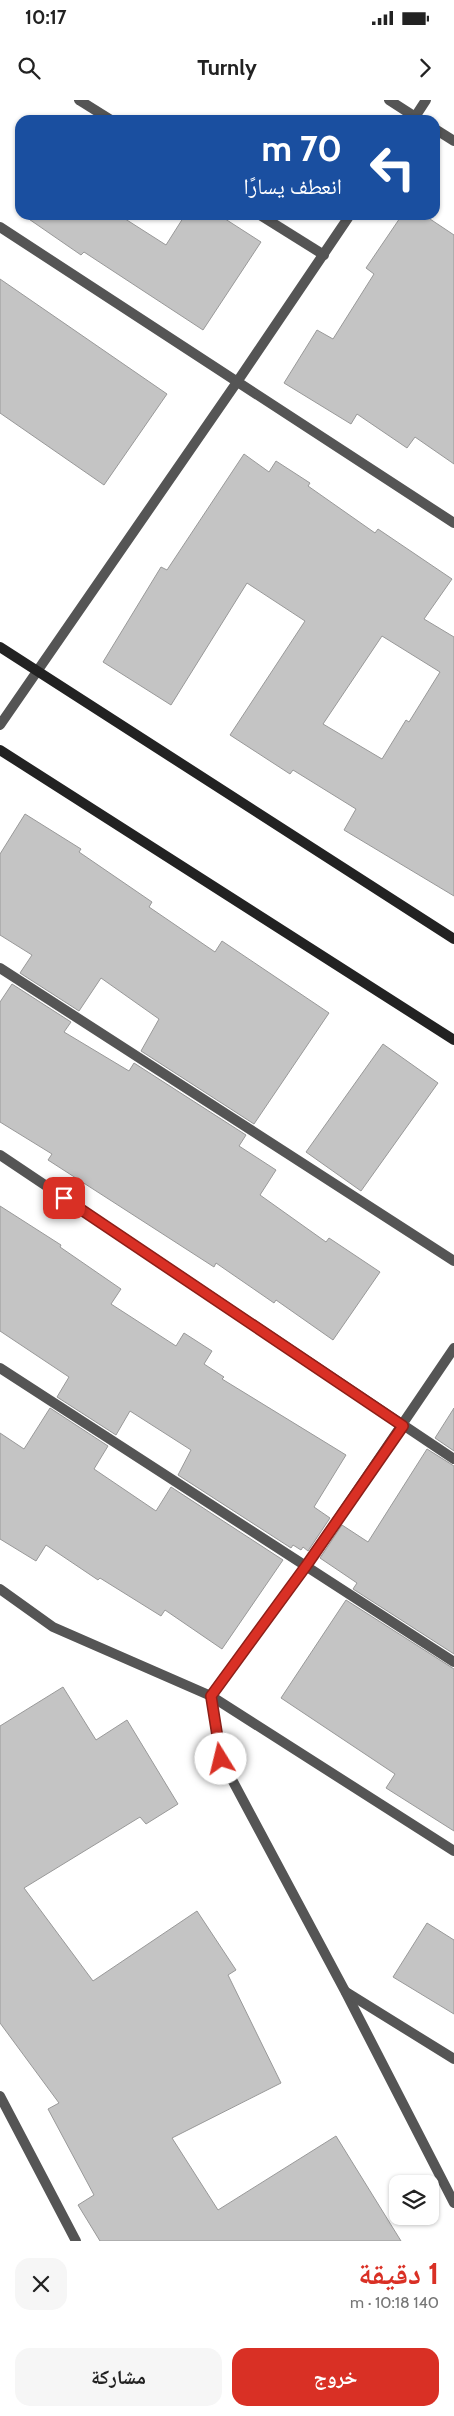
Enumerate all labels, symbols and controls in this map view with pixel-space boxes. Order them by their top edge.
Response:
text: 10:17 [25,6,66,29]
icon: search [15,54,43,82]
text: Turnly [197,54,257,81]
icon: forward [411,54,439,82]
text: 70 m [261,127,342,170]
icon: left [360,135,425,200]
text: انعطف يسارًا [243,173,342,200]
pin [43,1177,85,1219]
icon: arrive [50,1184,78,1212]
position arrow [194,1732,246,1784]
map controls [389,2175,439,2225]
button: layers [389,2175,439,2225]
text: 1 دقيقة [358,2255,439,2292]
button: close [15,2258,67,2310]
text: 140 m · 10:18 [350,2293,439,2312]
button: مشاركة [15,2348,222,2406]
button: خروج [232,2348,439,2406]

